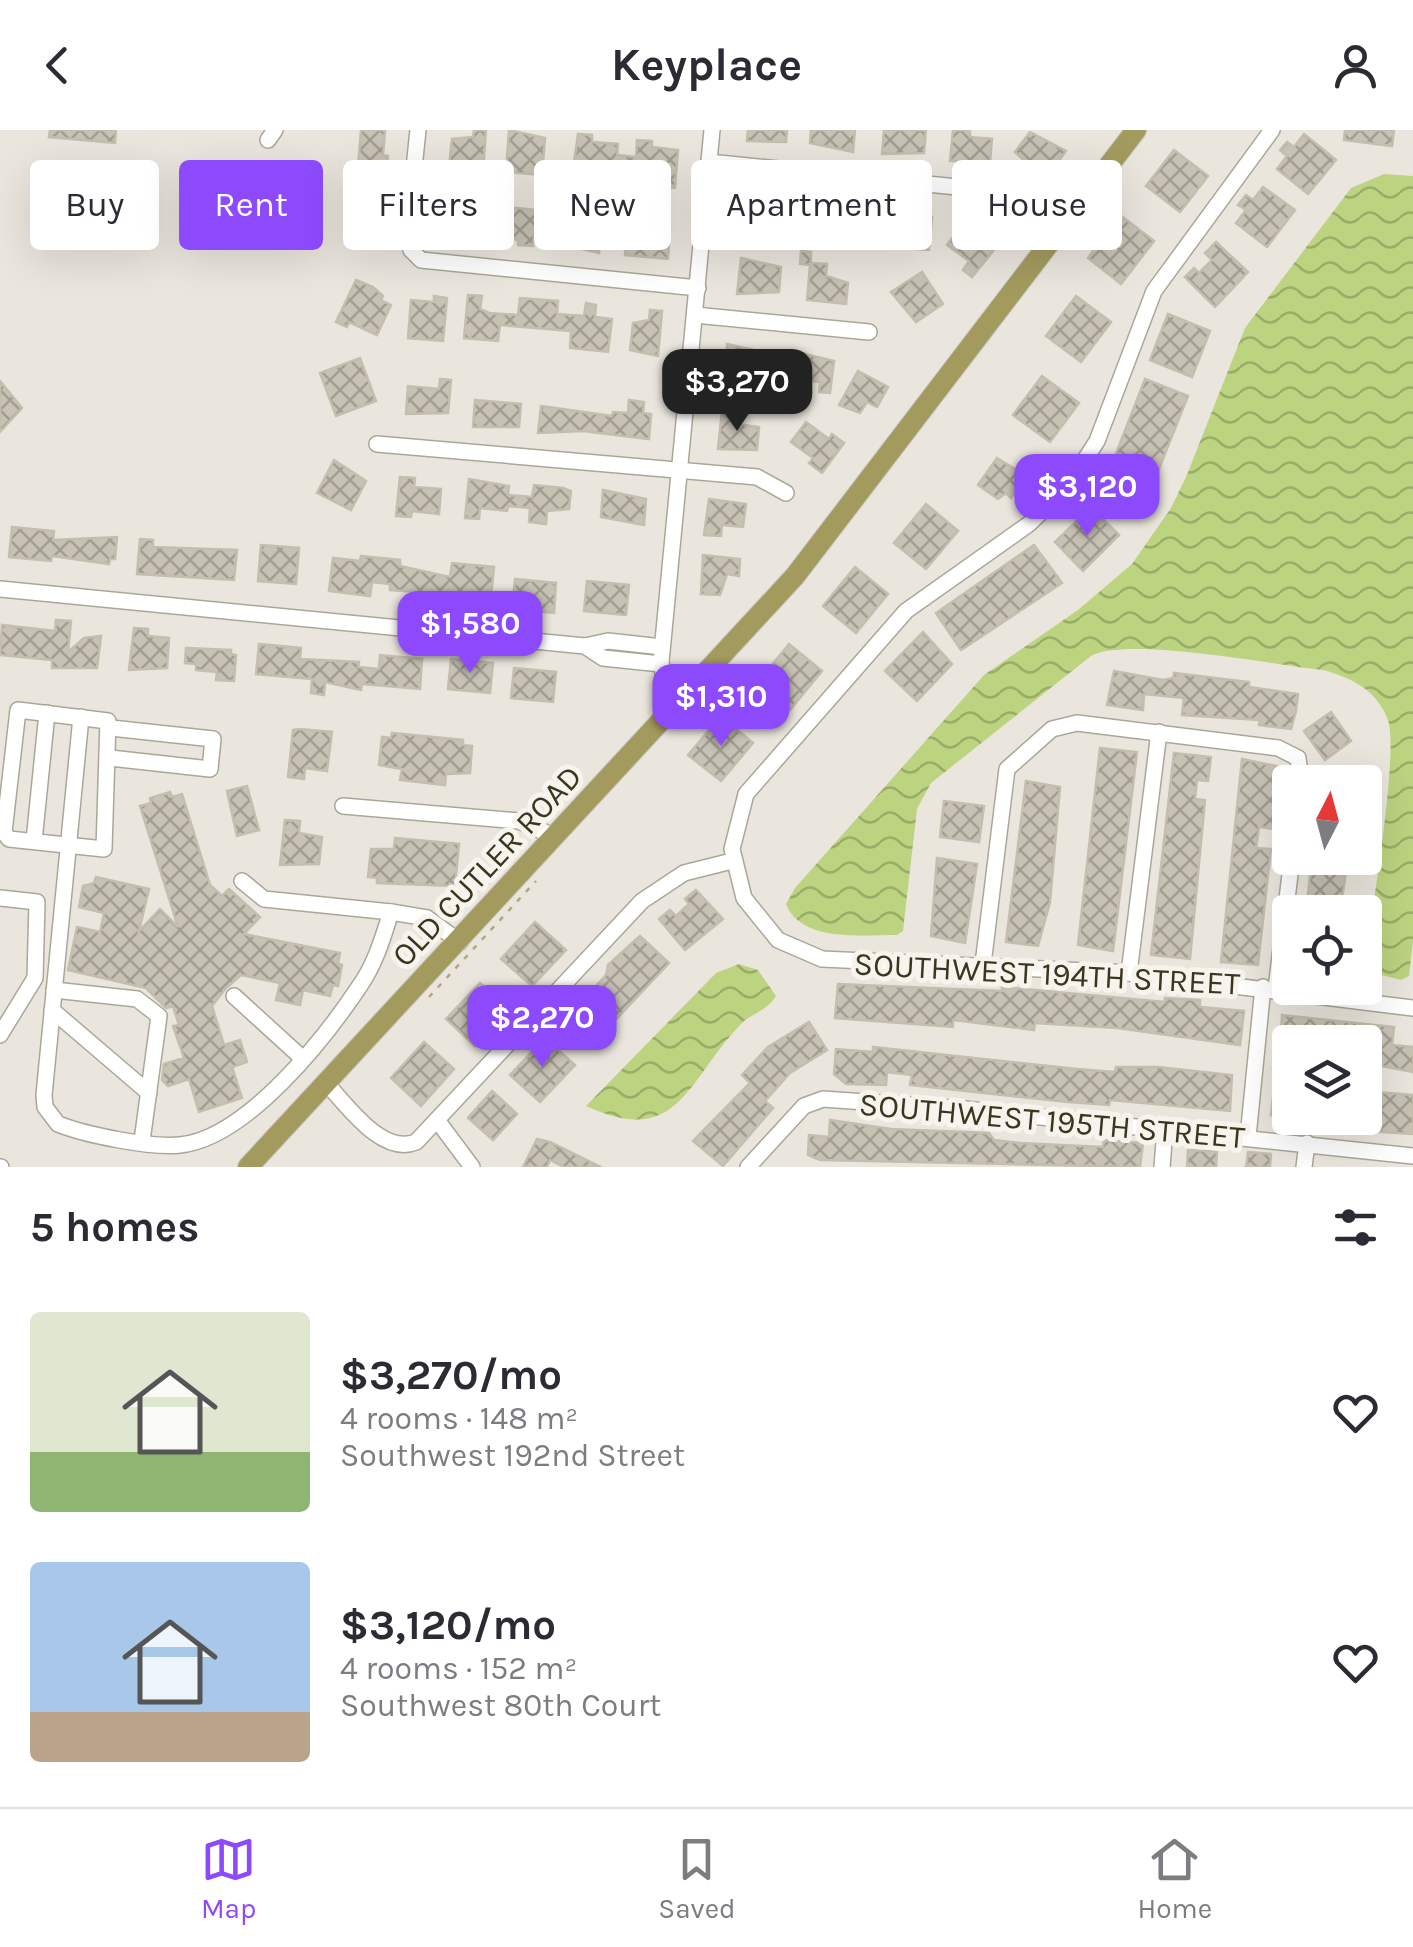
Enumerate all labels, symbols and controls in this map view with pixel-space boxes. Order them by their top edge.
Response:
icon: back [30,38,85,93]
icon: person [1328,38,1383,93]
text: Keyplace [611,39,802,91]
chip: Buy [30,160,159,250]
chip: Rent [179,160,323,250]
chip: Filters [343,160,514,250]
chip: New [534,160,671,250]
chip: Apartment [691,160,932,250]
chip: House [952,160,1122,250]
pin: $3,270 [656,349,818,434]
text: $3,270 [684,363,790,400]
pin: $3,120 [1006,454,1168,539]
text: $3,120 [1036,468,1138,505]
pin: $1,580 [389,591,551,676]
text: $1,580 [419,605,521,642]
pin: $1,310 [640,664,802,749]
text: $1,310 [674,678,768,715]
street label: OLD CUTLER ROAD [385,758,589,974]
north arrow [1272,765,1382,875]
map controls [1272,765,1382,1135]
button: locate [1272,895,1382,1005]
street label: SOUTHWEST 194TH STREET [853,945,1241,1003]
pin: $2,270 [461,985,623,1070]
text: $2,270 [489,999,595,1036]
button: layers [1272,1025,1382,1135]
street label: SOUTHWEST 195TH STREET [858,1086,1246,1156]
icon: filters [1328,1200,1383,1255]
text: 5 homes [30,1202,199,1252]
text: $3,270/mo [340,1350,562,1400]
icon: home [110,1352,230,1472]
icon: heart [1328,1385,1383,1440]
text: 4 rooms · 148 m² [340,1400,578,1437]
text: Southwest 192nd Street [340,1437,685,1474]
text: $3,120/mo [340,1600,556,1650]
icon: home [110,1602,230,1722]
icon: heart [1328,1635,1383,1690]
text: 4 rooms · 152 m² [340,1650,577,1687]
text: Southwest 80th Court [340,1687,661,1724]
tab: Map [201,1832,256,1925]
tab: Saved [658,1832,736,1925]
tab: Home [1137,1832,1212,1925]

